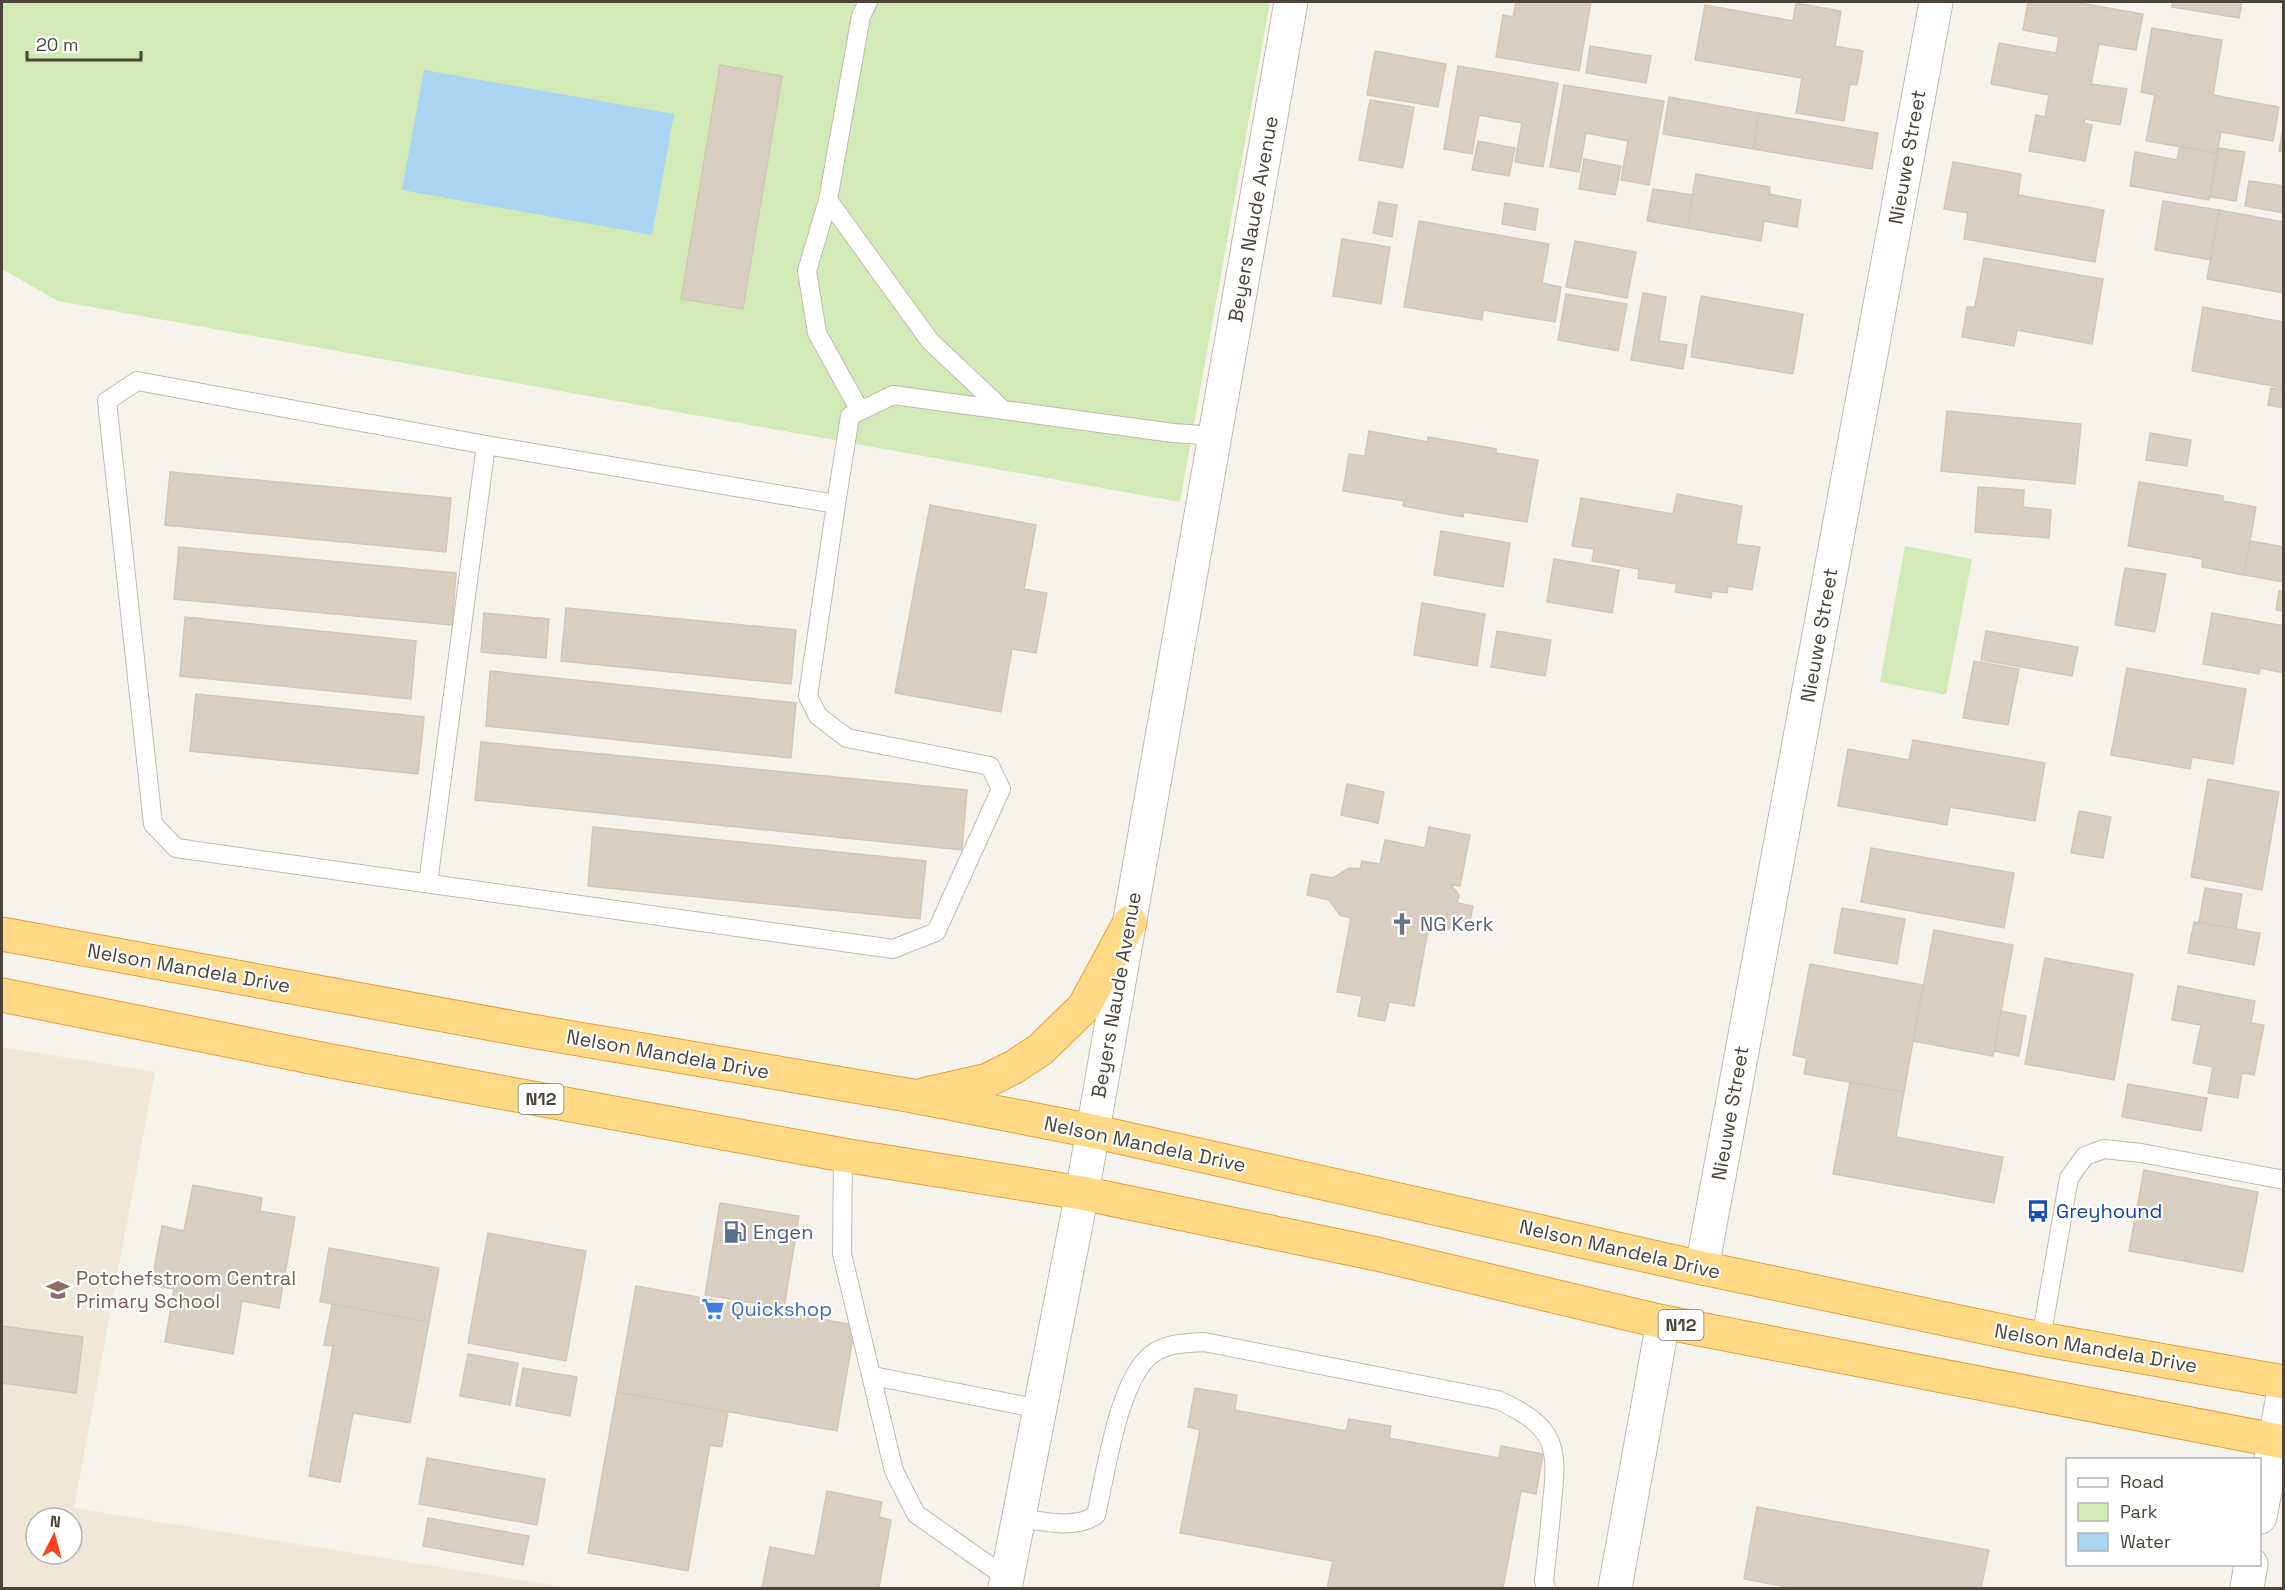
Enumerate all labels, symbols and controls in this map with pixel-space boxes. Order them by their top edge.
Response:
scale bar [27,24,141,62]
text: 20 m [36,33,79,56]
street label: Nieuwe Street [1882,88,1932,226]
street label: Beyers Naude Avenue [1222,114,1284,324]
street label: Nieuwe Street [1794,566,1844,704]
street label: Beyers Naude Avenue [1085,890,1147,1100]
church icon: NG Kerk [1389,911,1415,937]
place label: NG Kerk [1420,911,1494,937]
street label: Nelson Mandela Drive [86,937,292,999]
street label: Nelson Mandela Drive [565,1023,771,1085]
street label: Nieuwe Street [1705,1044,1755,1182]
road number: N12 [518,1084,564,1114]
street label: Nelson Mandela Drive [1042,1110,1248,1178]
bus stop icon: Greyhound [2025,1198,2051,1224]
place label: Greyhound [2056,1198,2162,1224]
street label: Nelson Mandela Drive [1517,1213,1723,1285]
fuel station icon: Engen [722,1219,748,1245]
place label: Engen [753,1219,813,1245]
place label: Potchefstroom Central Primary School [76,1265,296,1314]
school or university icon: Potchefstroom Central Primary School [45,1277,71,1303]
supermarket icon: Quickshop [700,1296,726,1322]
place label: Quickshop [731,1296,832,1322]
road number: N12 [1658,1310,1704,1340]
street label: Nelson Mandela Drive [1993,1317,2199,1379]
legend [2066,1458,2261,1566]
text: Road [2120,1470,2164,1493]
text: Park [2120,1500,2158,1523]
north arrow [24,1506,84,1566]
text: N [49,1511,62,1533]
text: Water [2120,1530,2171,1553]

